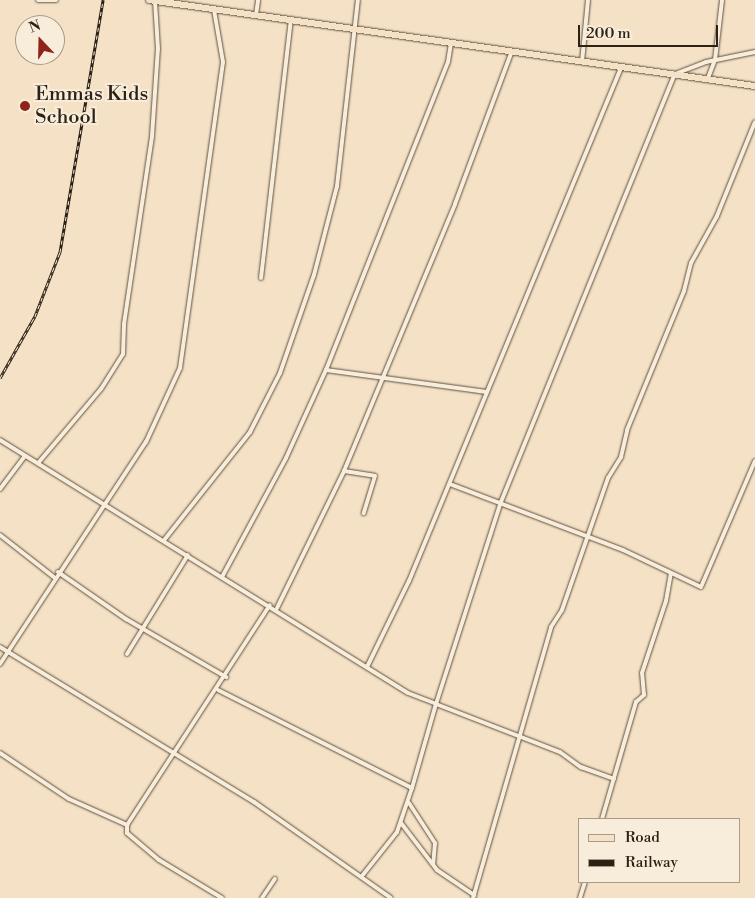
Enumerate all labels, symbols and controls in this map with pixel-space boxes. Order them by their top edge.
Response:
north arrow [15,15,65,65]
scale bar [580,15,720,47]
text: N [27,17,43,37]
text: 200 m [586,24,631,43]
place label: Emmas Kids School [35,82,148,129]
marker: Emmas Kids School [19,100,31,112]
legend [578,818,740,883]
text: Road [625,828,660,847]
text: Railway [625,853,678,872]

